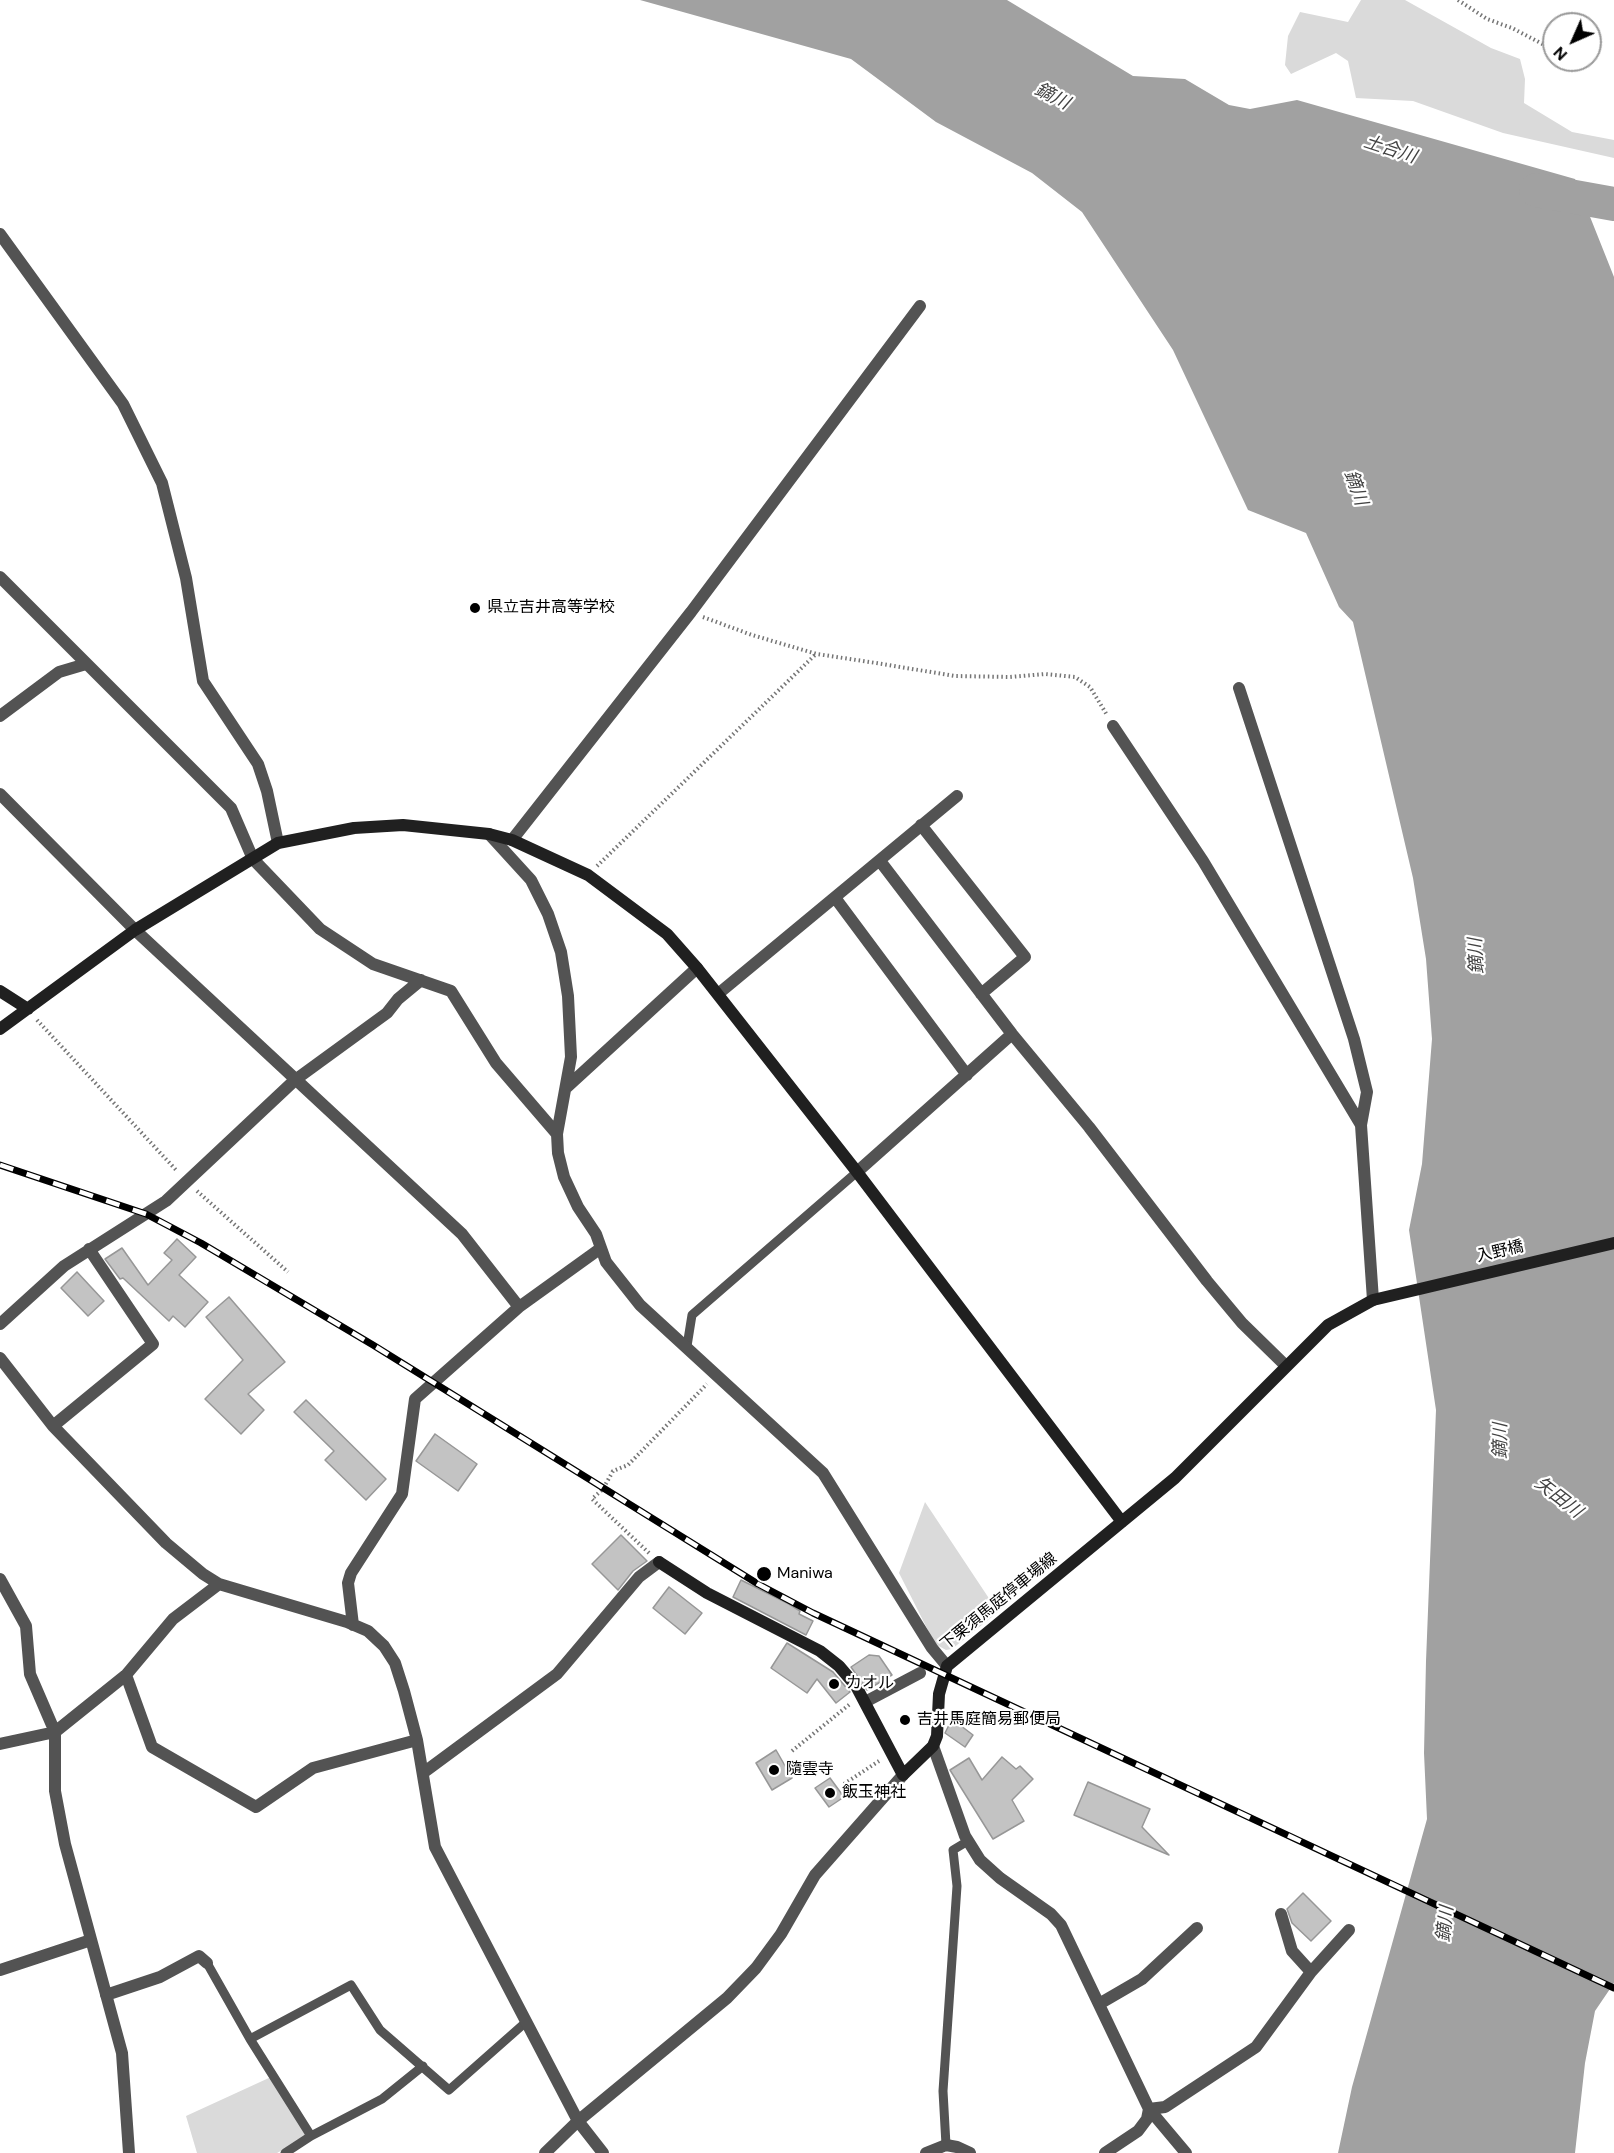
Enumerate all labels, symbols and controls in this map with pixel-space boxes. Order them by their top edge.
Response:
north arrow [1542,12,1602,72]
text: N [1549,42,1572,65]
water label: 鏑川 [1031,79,1073,115]
water label: 土合川 [1361,131,1419,169]
water label: 鏑川 [1339,467,1371,509]
place label: 県立吉井高等学校 [487,598,615,618]
marker: 県立吉井高等学校 [468,601,482,615]
water label: 鏑川 [1465,937,1489,975]
street label: 入野橋 [1474,1237,1526,1267]
water label: 鏑川 [1490,1423,1512,1459]
water label: 矢田川 [1530,1473,1586,1523]
street label: 下栗須馬庭停車場線 [937,1549,1061,1655]
place label: Maniwa [777,1564,833,1584]
marker: Maniwa [755,1565,773,1583]
place label: カオル [846,1674,894,1694]
marker: カオル [827,1677,841,1691]
place label: 吉井馬庭簡易郵便局 [917,1710,1061,1730]
marker: 吉井馬庭簡易郵便局 [898,1713,912,1727]
place label: 隨雲寺 [786,1760,834,1780]
marker: 隨雲寺 [767,1763,781,1777]
place label: 飯玉神社 [842,1783,906,1803]
marker: 飯玉神社 [823,1786,837,1800]
water label: 鏑川 [1433,1905,1459,1943]

